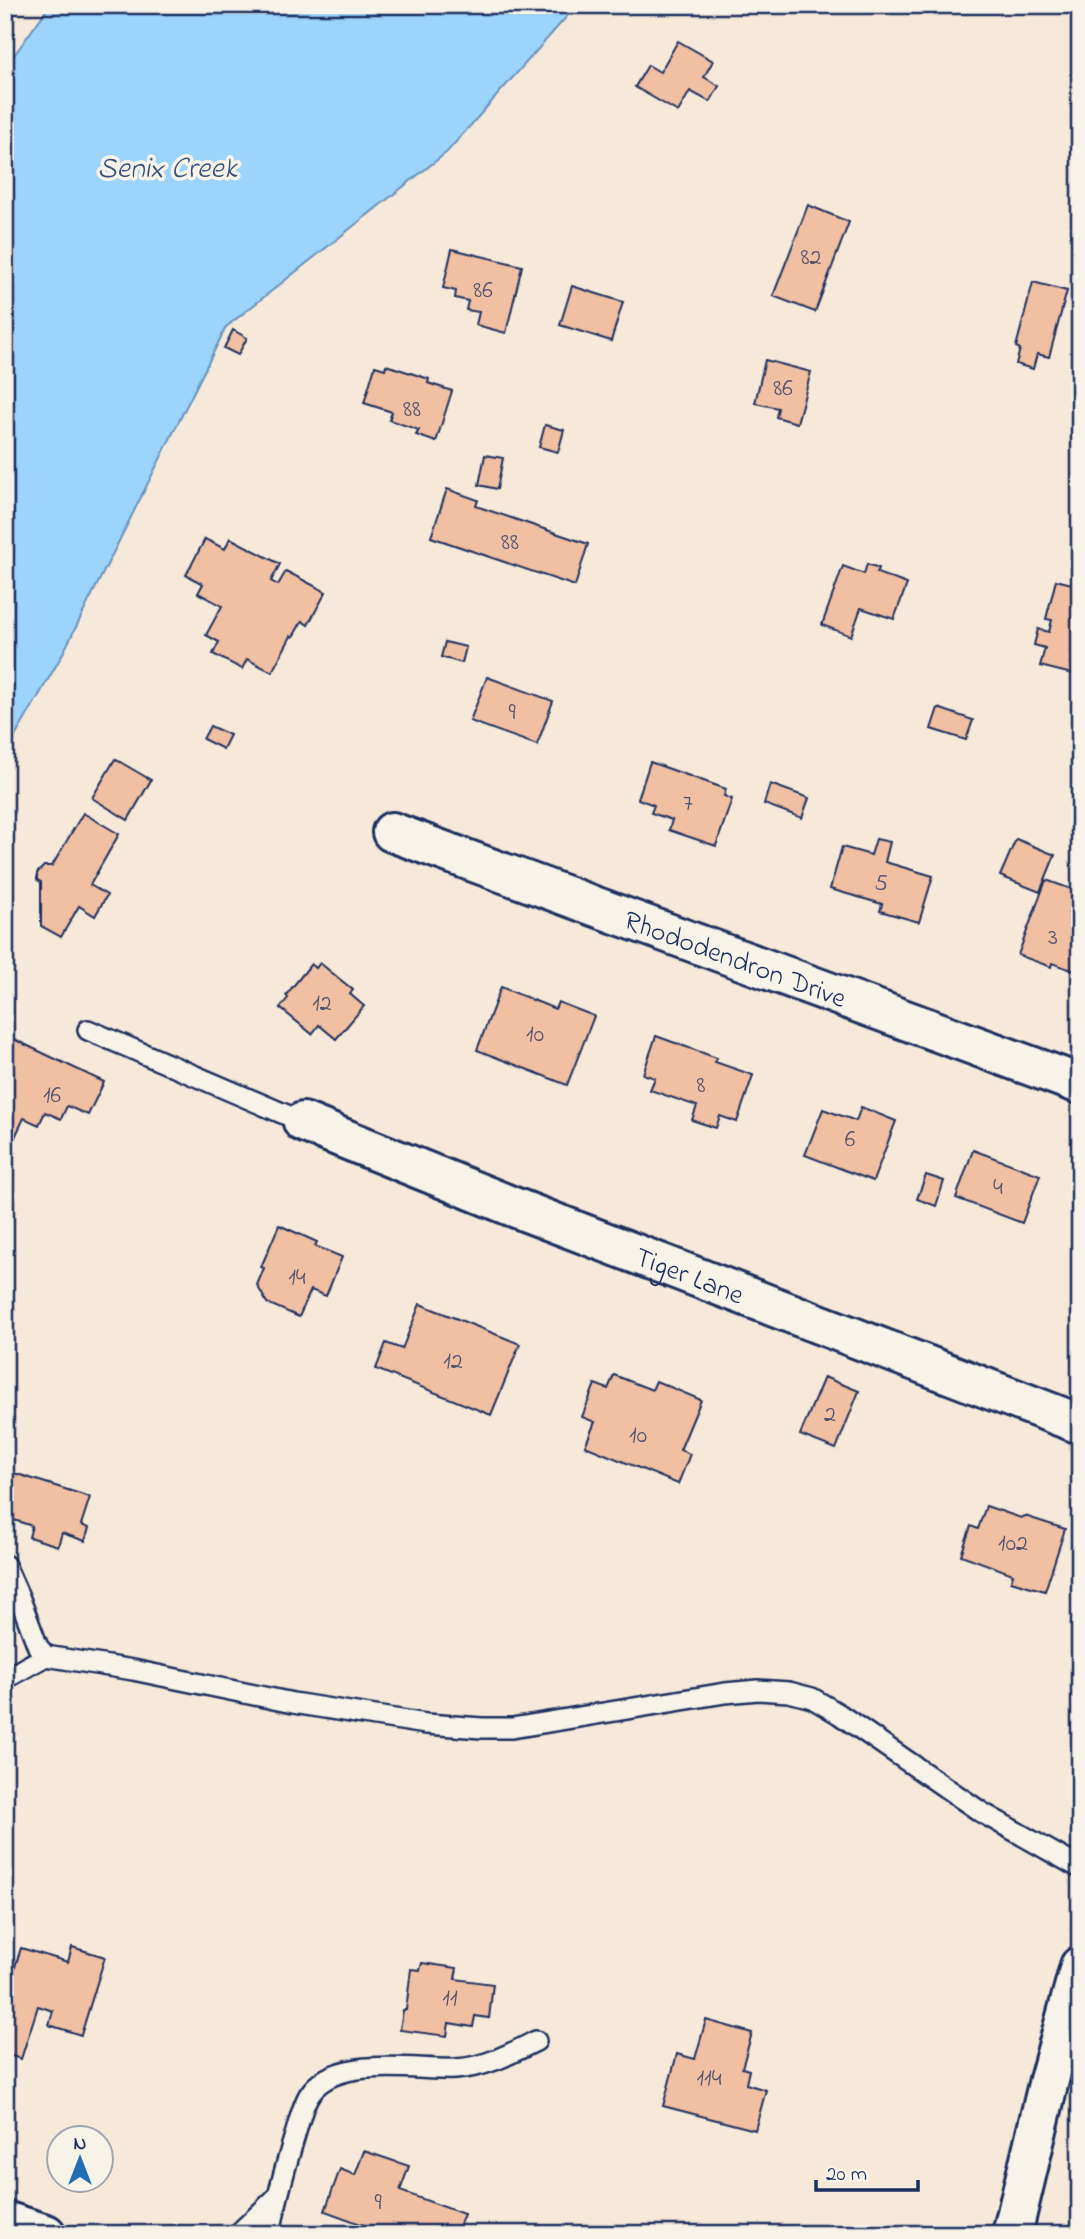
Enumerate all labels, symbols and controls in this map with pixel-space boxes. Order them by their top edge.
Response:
water label: Senix Creek [97,148,239,192]
house number: 82 [801,241,822,276]
house number: 86 [473,274,493,309]
house number: 86 [773,372,793,407]
house number: 88 [403,393,421,428]
house number: 88 [501,526,519,561]
house number: 9 [508,696,516,731]
house number: 7 [683,787,693,822]
house number: 5 [874,867,888,902]
street label: Rhododendron Drive [618,902,852,1021]
house number: 3 [1048,921,1058,956]
house number: 12 [312,987,332,1022]
house number: 10 [526,1018,544,1053]
house number: 8 [697,1069,706,1104]
house number: 16 [43,1079,62,1114]
house number: 6 [845,1123,856,1158]
house number: 4 [993,1171,1003,1206]
street label: Tiger Lane [628,1238,750,1318]
house number: 14 [288,1261,306,1296]
house number: 12 [443,1345,463,1380]
house number: 2 [824,1398,836,1433]
house number: 10 [629,1419,647,1454]
house number: 102 [998,1527,1028,1562]
house number: 11 [442,1982,458,2017]
house number: 114 [696,2062,722,2097]
north arrow [46,2124,116,2194]
text: N [74,2131,87,2158]
scale bar [816,2148,917,2192]
text: 20 m [826,2160,867,2190]
house number: 9 [374,2186,382,2221]

